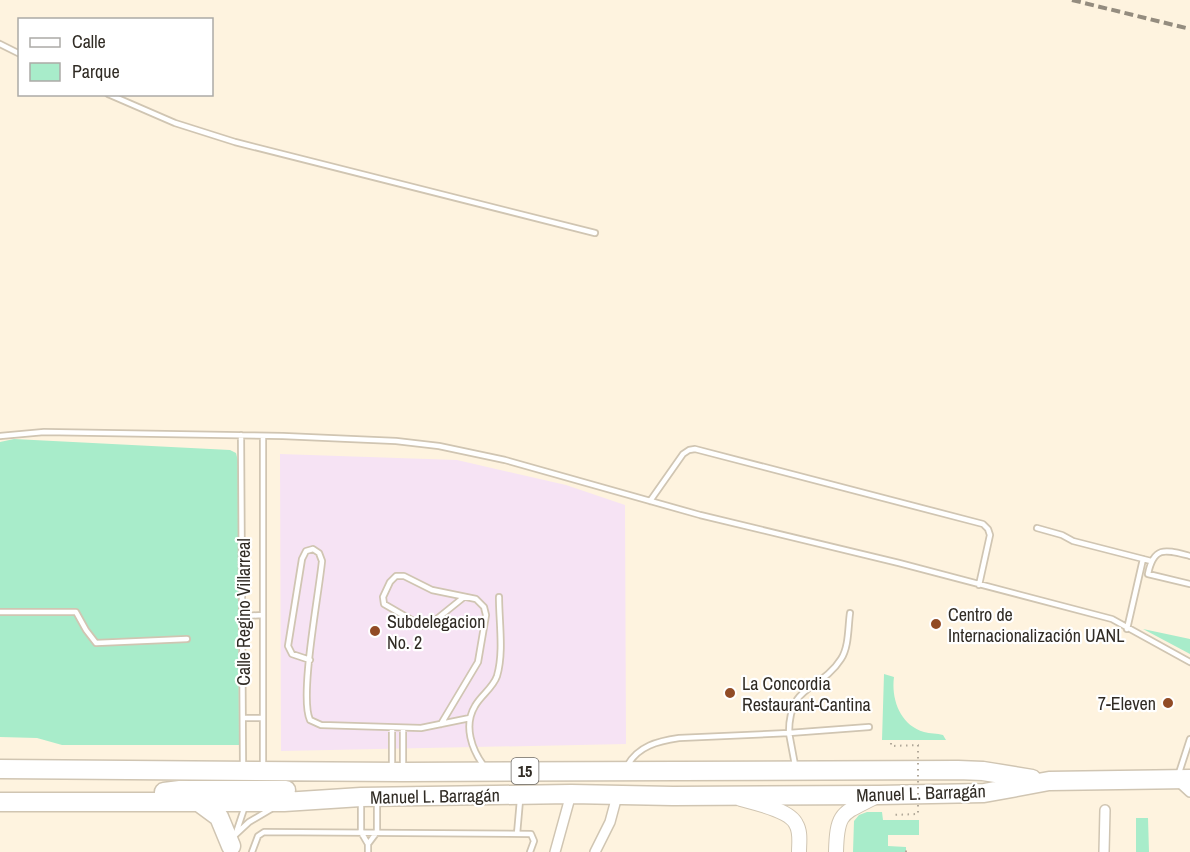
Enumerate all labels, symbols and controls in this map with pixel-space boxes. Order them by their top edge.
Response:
legend [18,18,213,96]
text: Calle [72,29,106,54]
text: Parque [72,59,120,84]
street label: Calle Regino Villarreal [231,538,256,686]
place label: Centro de Internacionalización UANL [948,602,1124,648]
place label: Subdelegacion No. 2 [387,609,485,655]
marker: Centro de Internacionalización UANL [929,617,943,631]
marker: Subdelegacion No. 2 [368,624,382,638]
place label: La Concordia Restaurant-Cantina [742,671,871,717]
marker: La Concordia Restaurant-Cantina [723,686,737,700]
place label: 7-Eleven [1098,691,1156,716]
marker: 7-Eleven [1161,696,1175,710]
road number: 15 [512,758,538,784]
street label: Manuel L. Barragán [856,778,986,808]
street label: Manuel L. Barragán [370,782,500,810]

